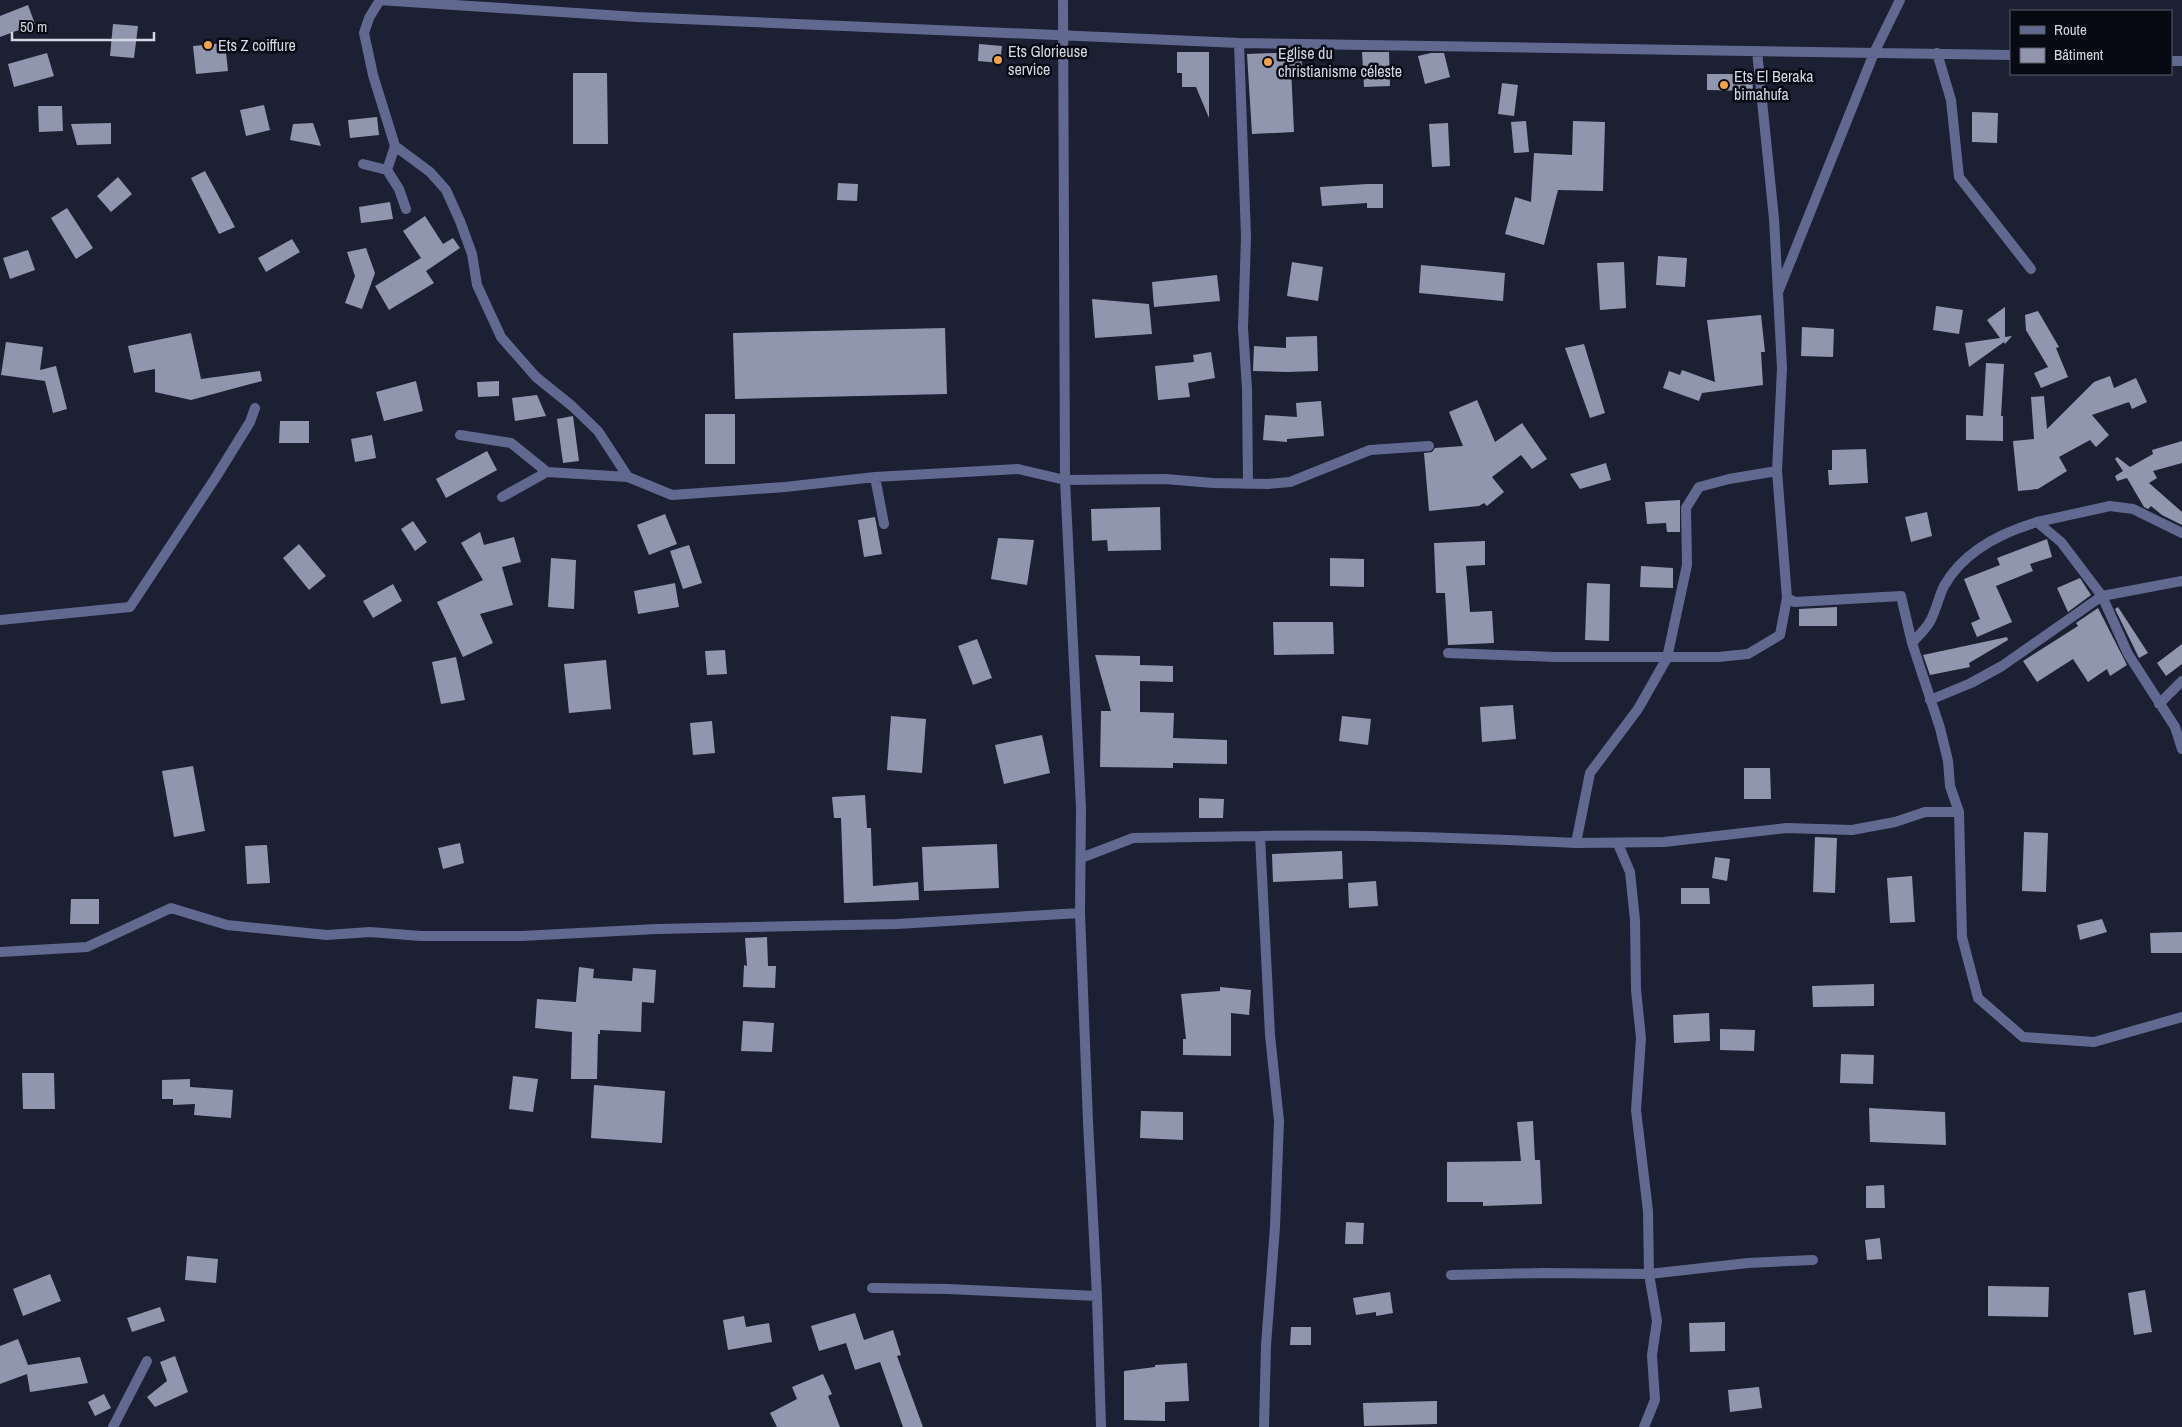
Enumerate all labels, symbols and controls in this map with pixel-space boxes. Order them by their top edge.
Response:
scale bar [12,10,155,42]
legend [2010,10,2172,75]
text: 50 m [20,16,47,37]
text: Route [2054,19,2087,40]
place label: Ets Z coiffure [218,34,296,56]
marker: Ets Z coiffure [202,39,214,51]
place label: Ets Glorieuse service [1008,40,1088,80]
place label: Eglise du christianisme céleste [1278,42,1402,82]
text: Bâtiment [2054,44,2104,65]
marker: Ets Glorieuse service [992,54,1004,66]
marker: Eglise du christianisme céleste [1262,56,1274,68]
place label: Ets El Beraka bimahufa [1734,65,1814,105]
marker: Ets El Beraka bimahufa [1718,79,1730,91]

